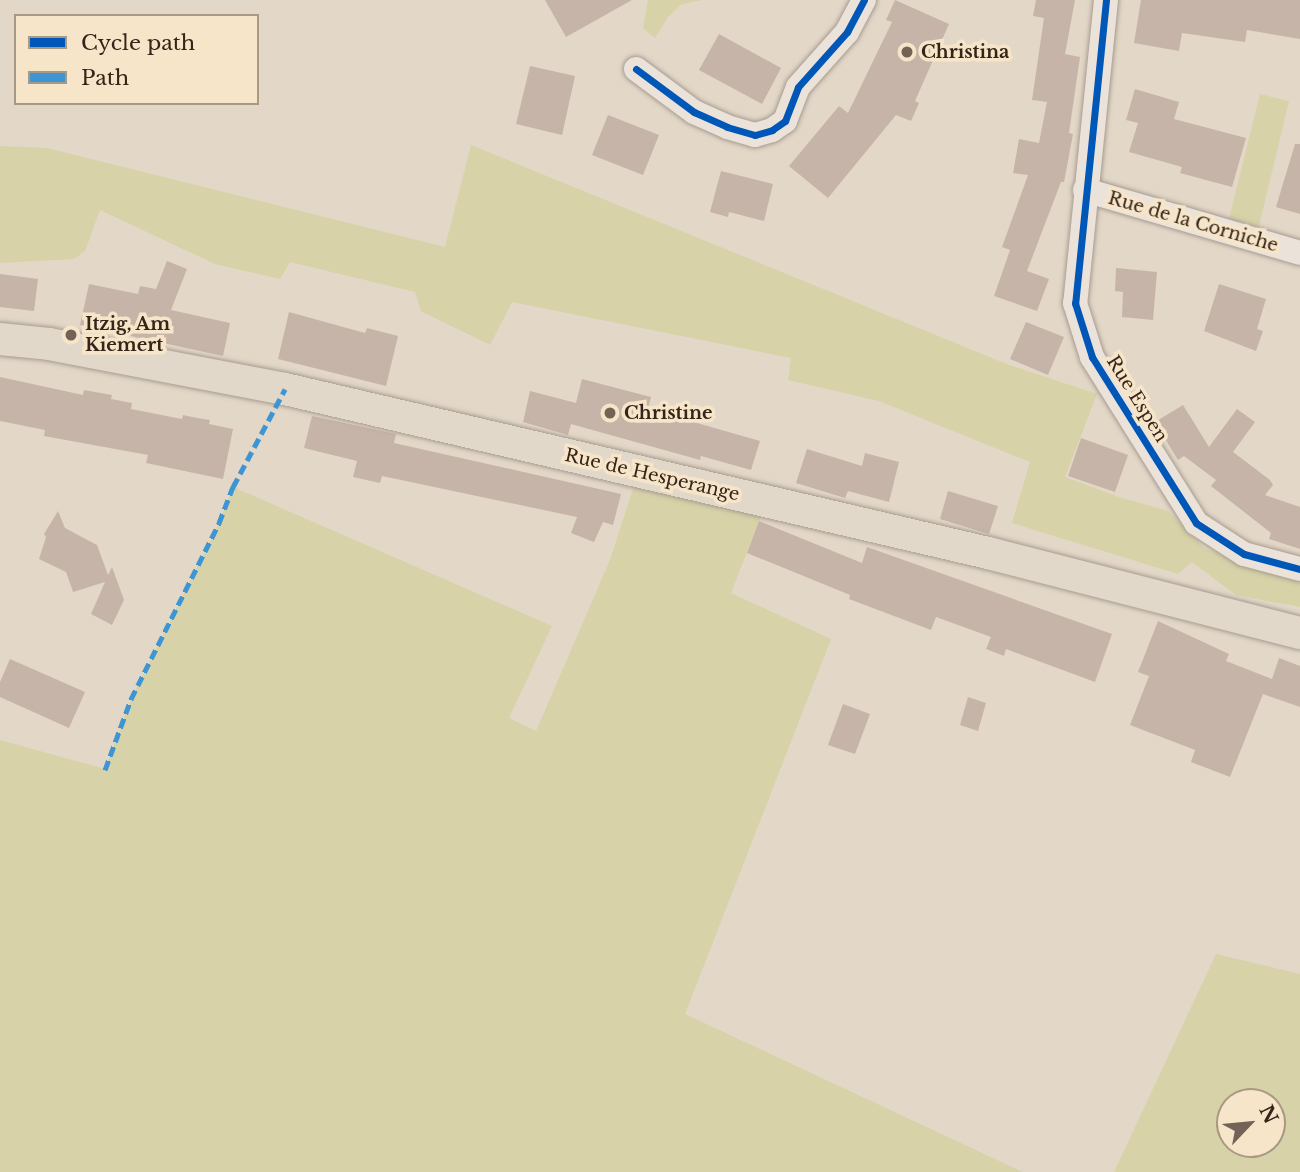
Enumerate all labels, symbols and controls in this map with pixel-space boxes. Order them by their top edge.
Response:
legend [14,14,259,105]
text: Cycle path [81,30,195,56]
place label: Christina [921,41,1009,63]
marker: Christina [899,44,915,60]
text: Path [81,65,129,91]
street label: Rue de la Corniche [1105,187,1281,257]
place label: Itzig, Am Kiemert [85,314,171,356]
marker: Itzig, Am Kiemert [63,327,79,343]
street label: Rue Espen [1102,352,1172,446]
place label: Christine [624,402,713,424]
marker: Christine [602,405,618,421]
street label: Rue de Hesperange [563,444,741,506]
north arrow [1216,1088,1286,1158]
text: N [1254,1101,1283,1128]

